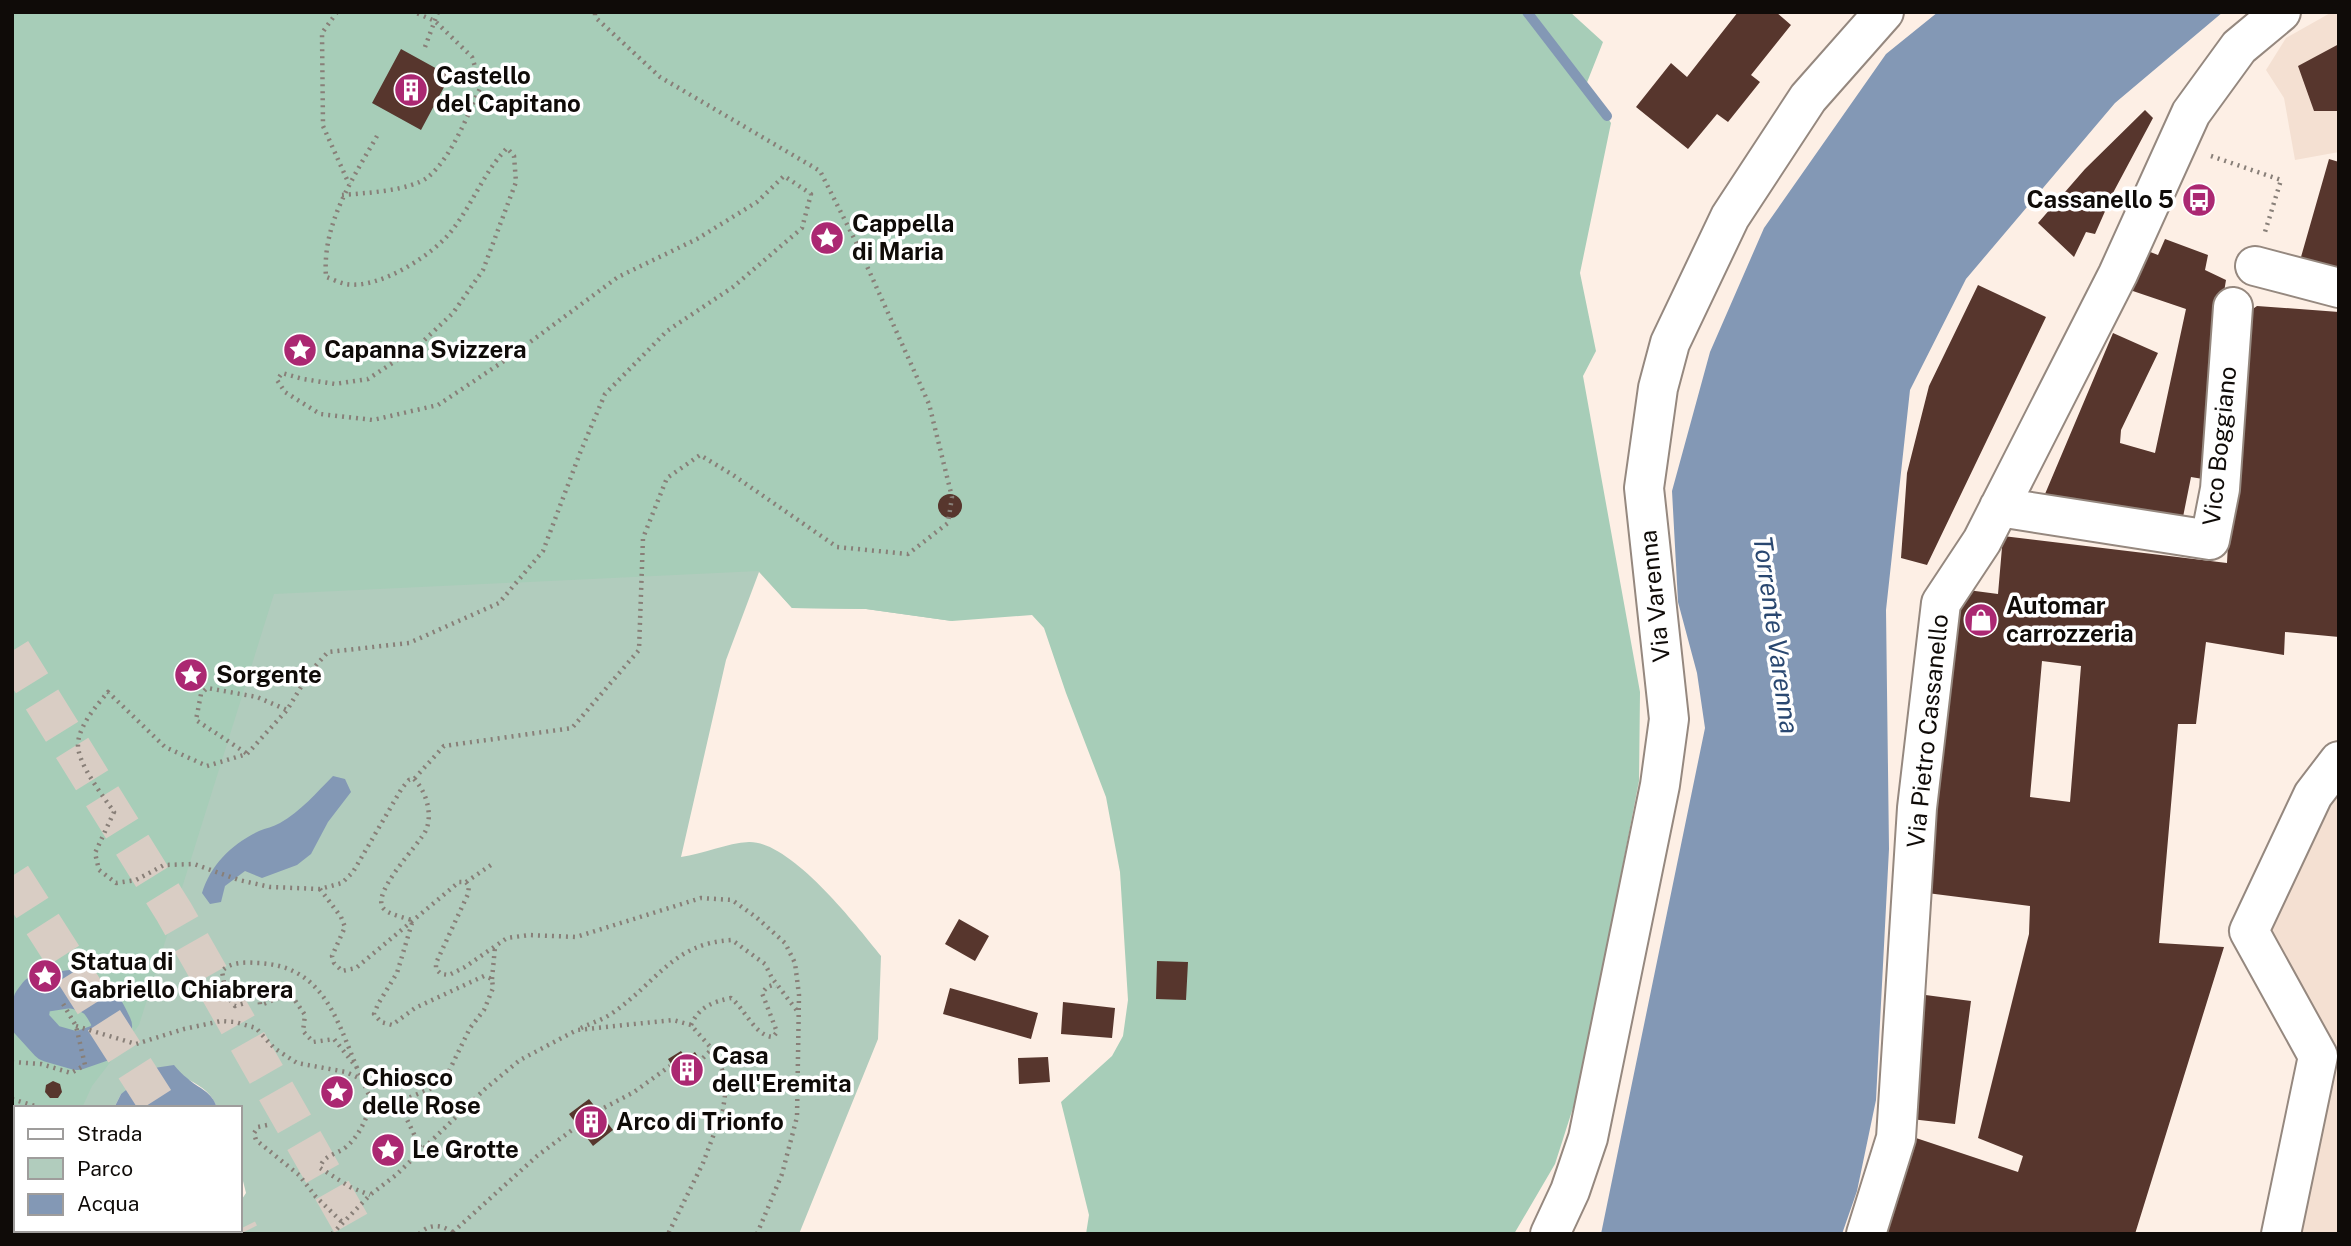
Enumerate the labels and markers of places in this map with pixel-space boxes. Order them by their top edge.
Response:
place label: Castello del Capitano [436,61,581,117]
building icon: Castello del Capitano [392,71,430,109]
bus stop icon: Cassanello 5 [2180,181,2218,219]
place label: Cassanello 5 [2027,185,2174,213]
place label: Cappella di Maria [852,209,954,265]
place icon: Cappella di Maria [808,219,846,257]
place icon: Capanna Svizzera [281,331,319,369]
place label: Capanna Svizzera [324,335,527,363]
place label: Automar carrozzeria [2006,591,2134,647]
shop icon: Automar carrozzeria [1962,601,2000,639]
place icon: Sorgente [172,656,210,694]
place label: Sorgente [216,660,322,688]
place label: Statua di Gabriello Chiabrera [70,947,293,1003]
place icon: Statua di Gabriello Chiabrera [26,957,64,995]
place label: Casa dell'Eremita [712,1041,852,1097]
building icon: Casa dell'Eremita [668,1051,706,1089]
place label: Chiosco delle Rose [362,1063,481,1119]
place icon: Chiosco delle Rose [318,1073,356,1111]
building icon: Arco di Trionfo [572,1103,610,1141]
place label: Arco di Trionfo [616,1107,784,1135]
place icon: Le Grotte [369,1131,407,1169]
place label: Le Grotte [412,1135,519,1163]

